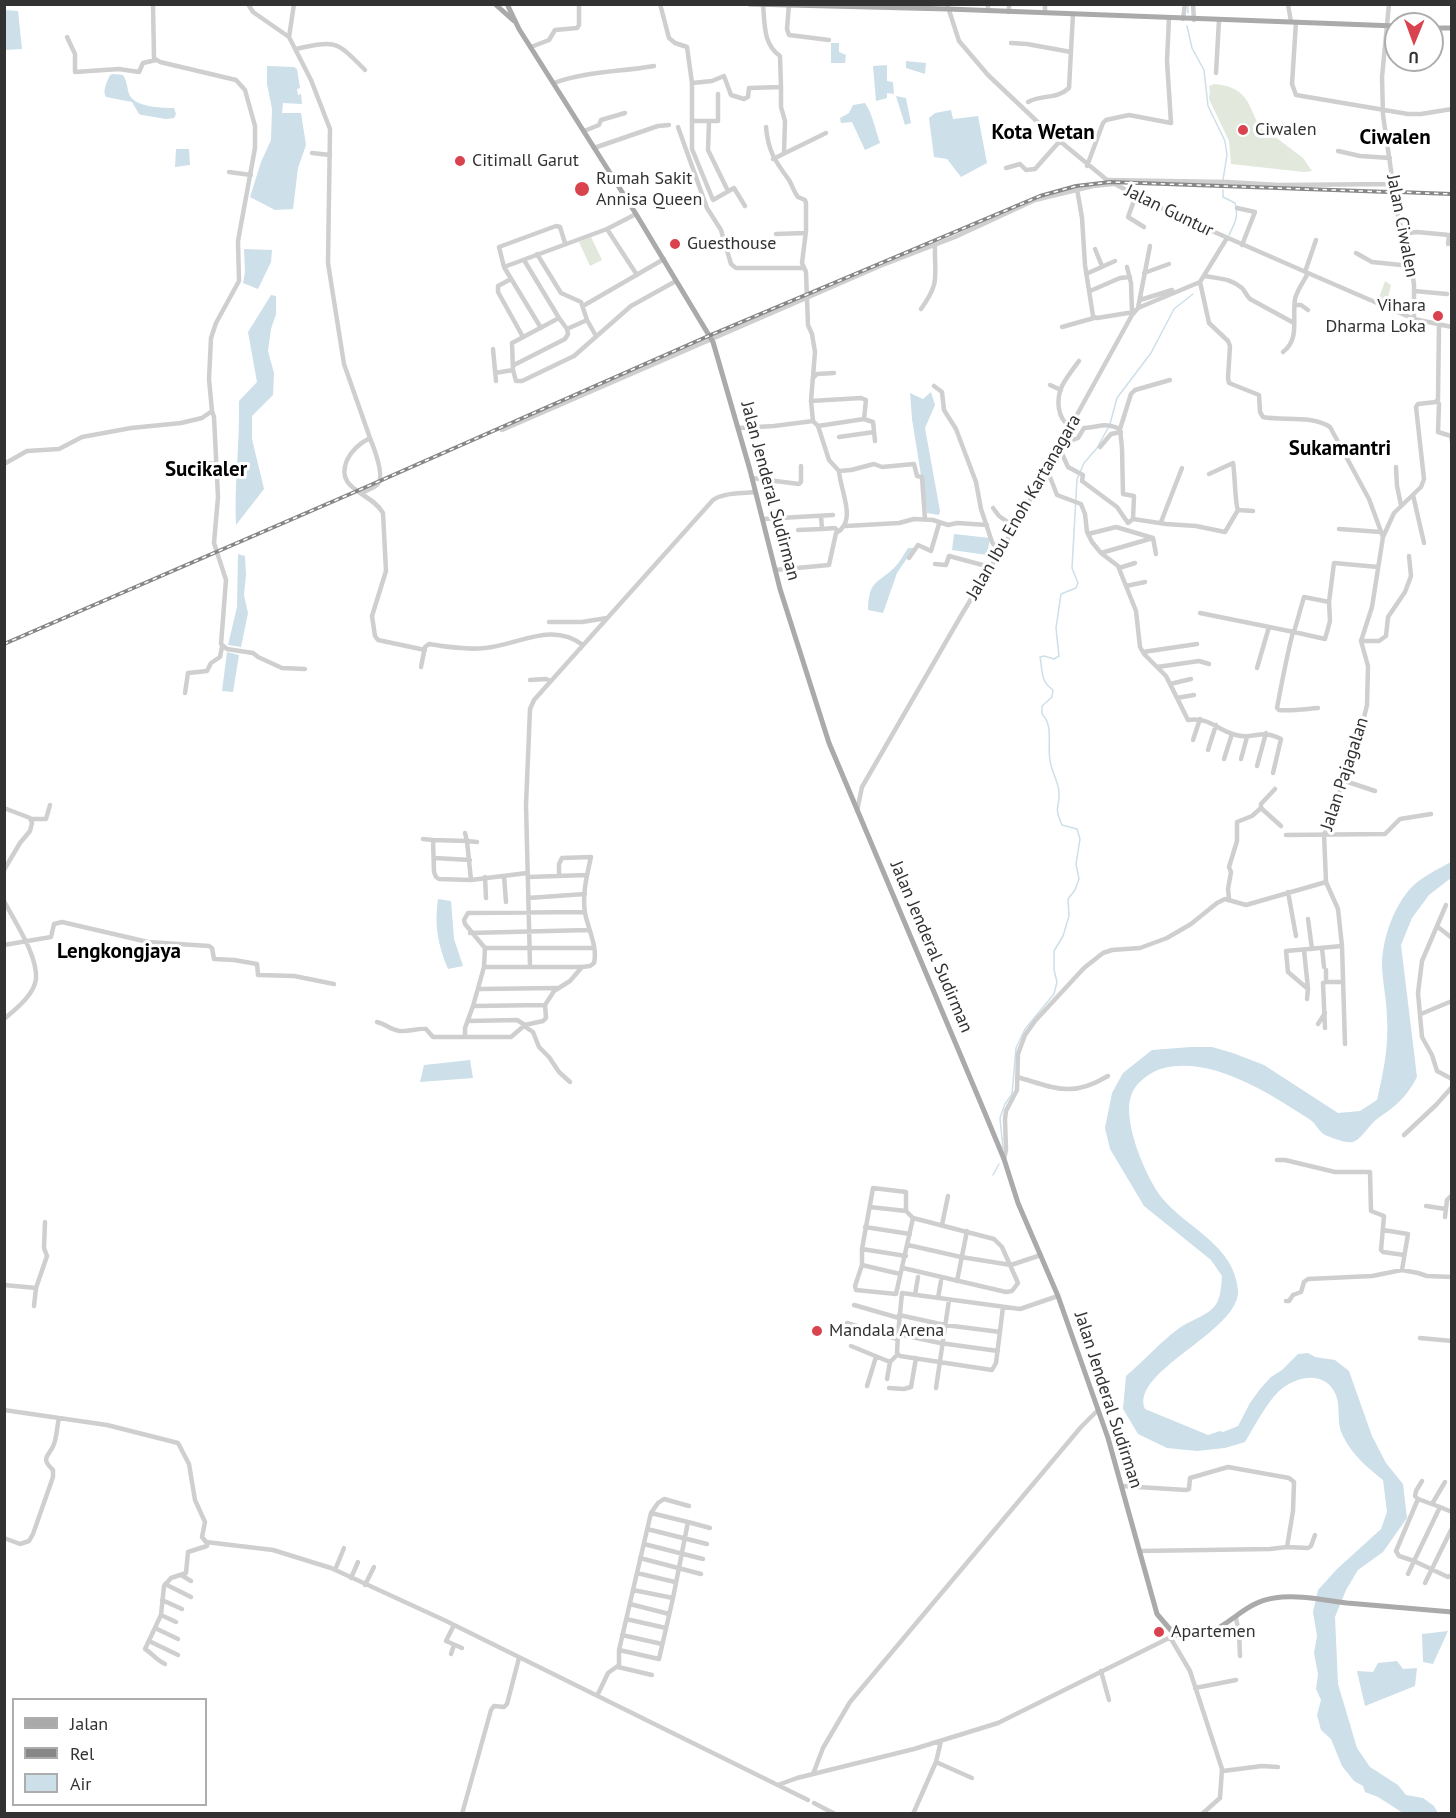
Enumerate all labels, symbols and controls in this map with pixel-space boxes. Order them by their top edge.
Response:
north arrow [1384,12,1444,72]
text: U [1409,48,1419,68]
place label: Ciwalen [1255,119,1317,141]
district label: Kota Wetan [991,120,1095,146]
marker: Ciwalen [1236,123,1250,137]
district label: Ciwalen [1359,125,1431,151]
place label: Citimall Garut [472,150,579,172]
marker: Citimall Garut [453,154,467,168]
place label: Rumah Sakit Annisa Queen [596,168,702,210]
street label: Jalan Ciwalen [1381,173,1423,279]
marker: Rumah Sakit Annisa Queen [573,180,591,198]
street label: Jalan Guntur [1121,180,1217,242]
place label: Guesthouse [687,233,776,255]
marker: Guesthouse [668,237,682,251]
place label: Vihara Dharma Loka [1326,295,1426,338]
marker: Vihara Dharma Loka [1431,309,1445,323]
street label: Jalan Jenderal Sudirman [736,399,804,583]
street label: Jalan Ibu Enoh Kartanagara [962,411,1086,603]
district label: Sukamantri [1289,436,1391,462]
district label: Sucikaler [165,457,247,483]
street label: Jalan Pajagalan [1317,715,1373,833]
street label: Jalan Jenderal Sudirman [885,858,977,1036]
district label: Lengkongjaya [57,939,181,965]
street label: Jalan Jenderal Sudirman [1069,1309,1147,1491]
place label: Mandala Arena [829,1320,944,1342]
marker: Mandala Arena [810,1324,824,1338]
place label: Apartemen [1171,1621,1256,1643]
marker: Apartemen [1152,1625,1166,1639]
legend [12,1698,207,1806]
text: Jalan [70,1712,108,1735]
text: Rel [70,1742,94,1765]
text: Air [70,1772,91,1795]

